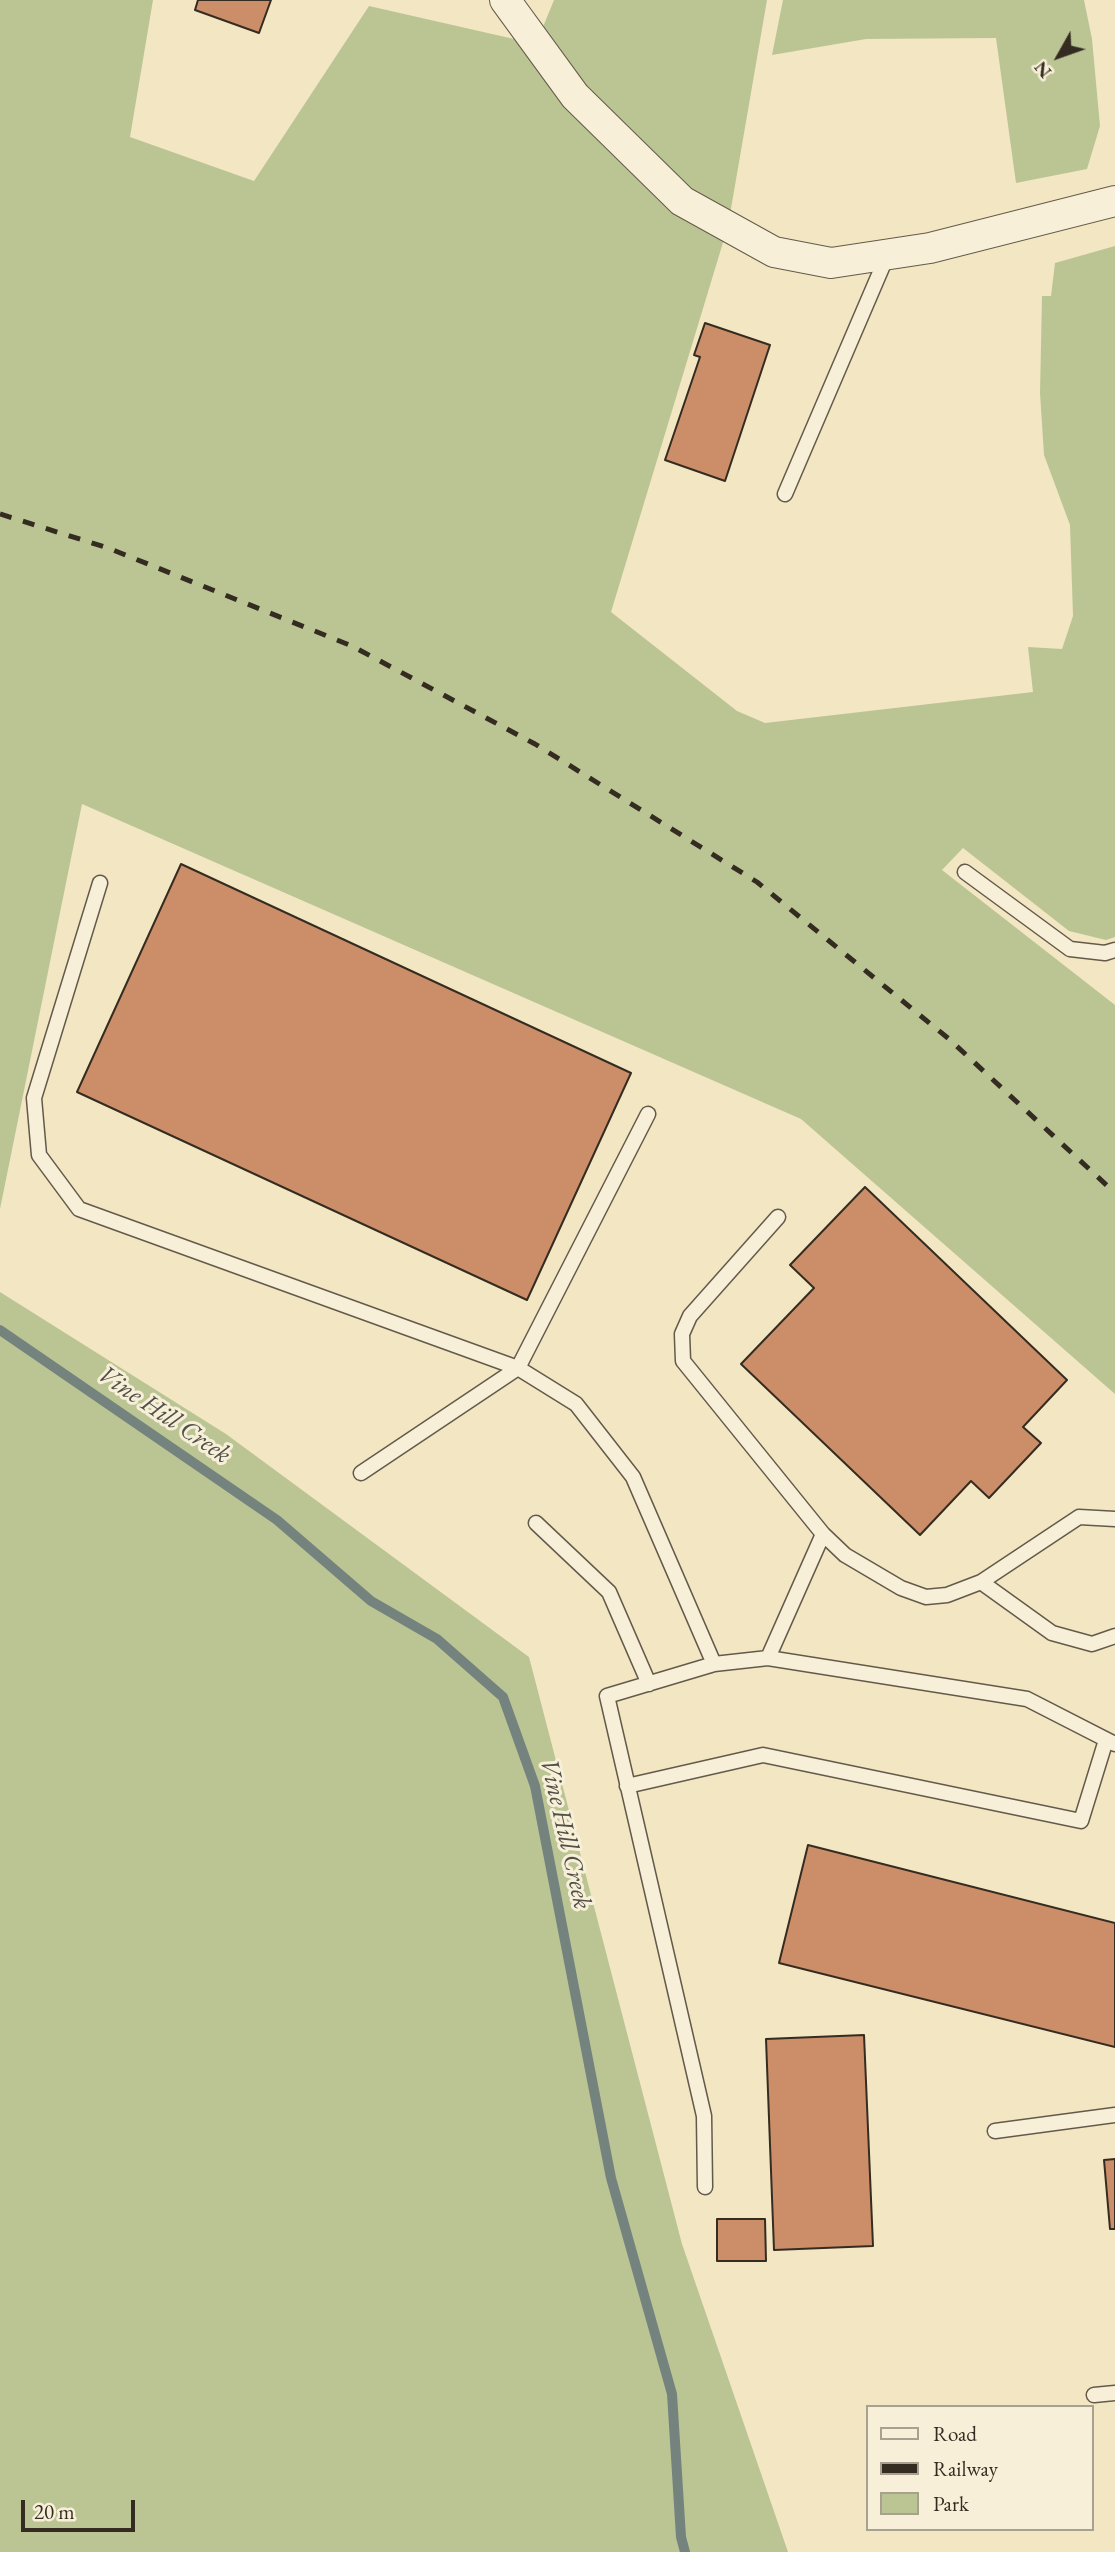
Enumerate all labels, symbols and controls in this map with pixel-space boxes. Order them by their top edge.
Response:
north arrow [1024,21,1094,91]
text: N [1028,56,1057,84]
water label: Vine Hill Creek [92,1359,236,1471]
water label: Vine Hill Creek [533,1756,597,1912]
legend [866,2405,1094,2531]
text: Road [933,2420,977,2447]
text: Railway [933,2455,998,2482]
scale bar [24,2486,138,2530]
text: Park [933,2490,969,2517]
text: 20 m [34,2498,75,2525]

